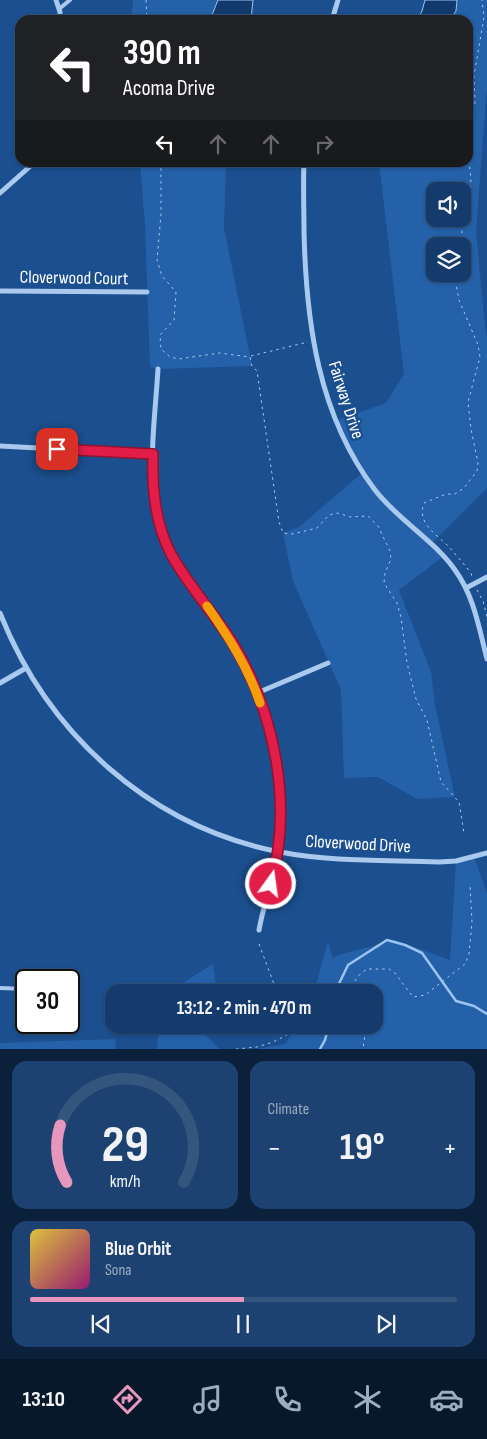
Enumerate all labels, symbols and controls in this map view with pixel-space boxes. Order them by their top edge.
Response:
text: 390 m [123,32,201,75]
icon: left [40,35,105,100]
text: Acoma Drive [123,75,215,102]
icon: left [151,130,179,158]
icon: ahead [204,130,232,158]
icon: ahead [257,130,285,158]
icon: right [310,130,338,158]
map controls [426,182,471,282]
button: sound [426,182,471,227]
button: layers [426,237,471,282]
street label: Cloverwood Court [19,267,129,289]
street label: Fairway Drive [324,359,368,441]
pin [36,428,78,470]
icon: arrive [43,435,71,463]
street label: Cloverwood Drive [305,831,411,857]
position arrow [244,857,296,909]
speed limit sign: 30 [15,969,80,1034]
text: 13:12 · 2 min · 470 m [177,997,311,1020]
text: Climate [268,1100,309,1119]
text: 29 [101,1114,148,1177]
text: 19° [340,1125,385,1170]
text: − [268,1132,281,1165]
text: + [443,1132,457,1165]
text: km/h [109,1171,140,1192]
text: Blue Orbit [105,1238,171,1261]
text: Sona [105,1261,132,1280]
icon: previous [87,1310,115,1338]
icon: pause [229,1310,257,1338]
icon: next [372,1310,400,1338]
icon: directions [110,1382,145,1417]
icon: music [190,1382,225,1417]
icon: phone [270,1382,305,1417]
icon: climate [350,1382,385,1417]
icon: car [429,1382,464,1417]
text: 13:10 [22,1386,65,1413]

